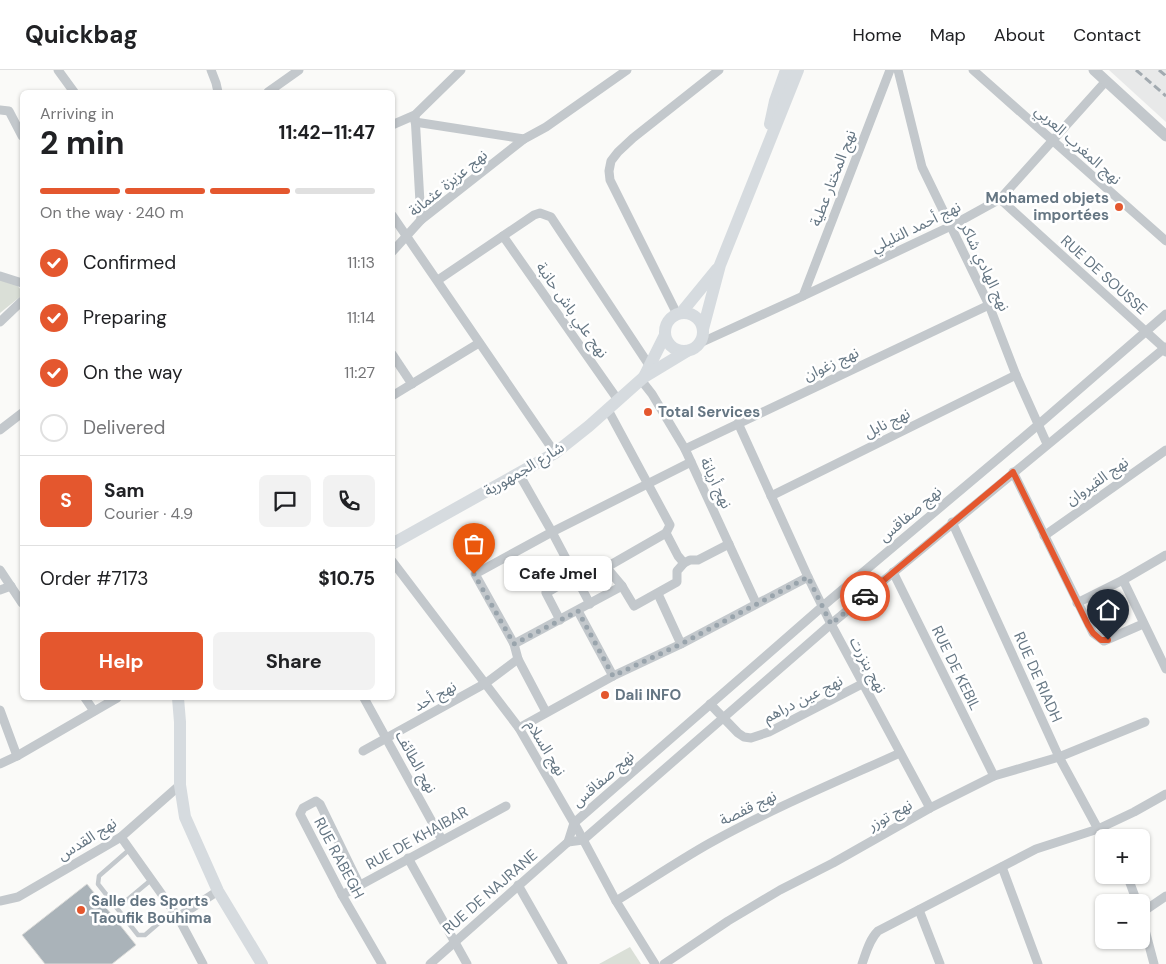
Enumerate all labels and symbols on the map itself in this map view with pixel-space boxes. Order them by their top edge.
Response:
street label: نهج المغرب العربي [1029,101,1126,191]
street label: نهج المختار عطية [805,127,862,230]
street label: نهج عزيزة عثمانة [404,145,493,222]
place label: Mohamed objets importées [986,188,1109,225]
street label: نهج أحمد التليلي [868,197,965,259]
marker: Mohamed objets importées [1113,201,1125,213]
street label: نهج الهادي شاكر [953,219,1014,315]
street label: RUE DE SOUSSE [1056,231,1152,319]
street label: نهج علي باش حانبة [530,258,612,363]
street label: نهج زغوان [800,342,863,387]
place label: Total Services [658,402,760,422]
street label: نهج نابل [861,403,914,444]
marker: Total Services [642,406,654,418]
street label: شارع الجمهورية [480,437,569,503]
street label: نهج القيروان [1062,452,1134,512]
street label: نهج أريانة [694,454,737,513]
street label: نهج صفاقس [874,482,947,548]
pin [453,523,495,574]
callout: Cafe Jmel [504,556,612,592]
courier [840,571,890,621]
pin [1087,589,1129,640]
street label: RUE DE KEBIL [927,622,985,714]
street label: RUE DE RIADH [1009,629,1067,725]
street label: نهج بنزرت [843,633,891,698]
street label: نهج عين دراهم [760,670,847,729]
street label: نهج أحد [410,676,461,718]
place label: Dali INFO [615,685,681,705]
marker: Dali INFO [599,689,611,701]
street label: نهج السلام [520,716,570,781]
street label: نهج الطائف [389,727,441,798]
street label: نهج صفاقس [568,746,640,813]
street label: نهج قفصة [716,786,781,832]
street label: نهج توزر [863,795,917,838]
street label: RUE DE KHAIBAR [362,802,472,874]
street label: نهج القدس [54,813,122,867]
street label: RUE RABEGH [309,814,369,902]
street label: RUE DE NAJRANE [438,845,542,939]
place label: Salle des Sports Taoufik Bouhima [91,891,211,928]
marker: Salle des Sports Taoufik Bouhima [75,904,87,916]

